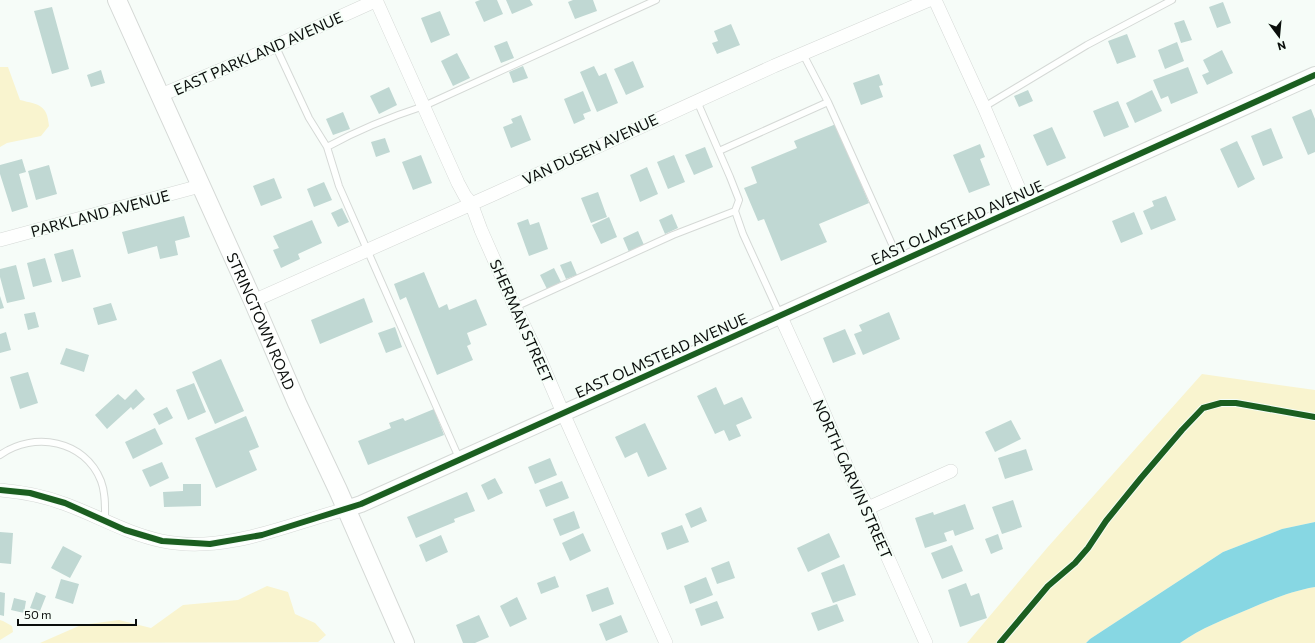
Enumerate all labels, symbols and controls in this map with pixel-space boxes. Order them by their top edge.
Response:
street label: EAST PARKLAND AVENUE [171,7,345,98]
north arrow [1259,16,1299,56]
text: N [1276,39,1288,53]
street label: VAN DUSEN AVENUE [519,110,661,188]
street label: EAST OLMSTEAD AVENUE [868,176,1046,268]
street label: PARKLAND AVENUE [29,186,171,240]
street label: STRINGTOWN ROAD [223,250,299,393]
street label: SHERMAN STREET [487,256,558,386]
street label: EAST OLMSTEAD AVENUE [572,309,750,401]
street label: NORTH GARVIN STREET [810,397,896,562]
scale bar [18,601,136,627]
text: 50 m [24,607,52,621]

